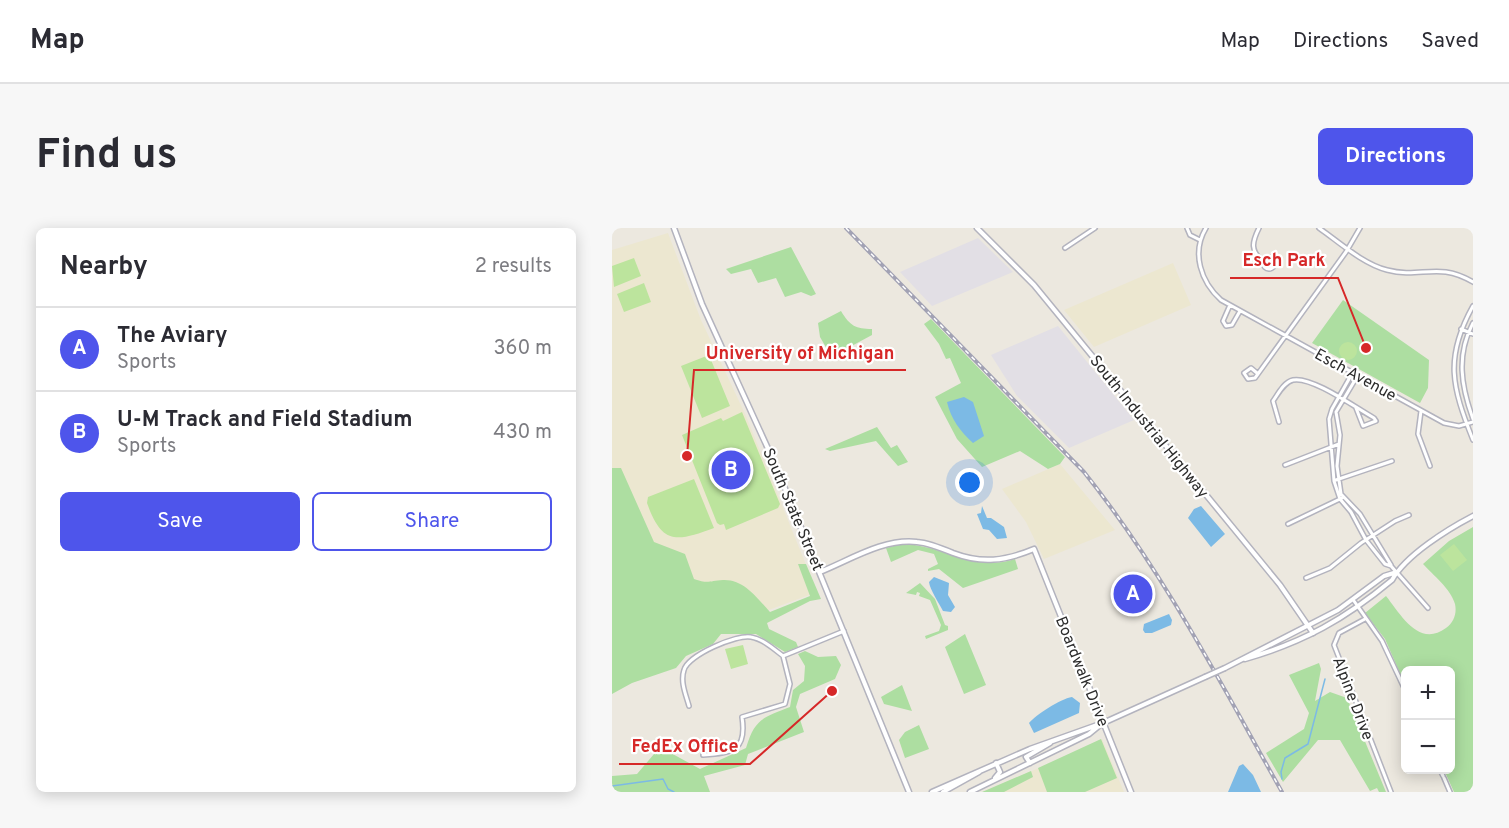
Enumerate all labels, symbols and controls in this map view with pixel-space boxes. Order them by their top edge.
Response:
text: Map [30,23,85,59]
text: Map [1220,28,1260,55]
text: Directions [1293,28,1388,55]
text: Saved [1421,28,1479,55]
button: Directions [1318,128,1473,185]
text: Find us [36,130,177,183]
callout: Esch Park [1230,242,1338,278]
text: Esch Park [1242,250,1326,273]
text: Nearby [60,251,148,284]
text: 2 results [475,254,552,280]
text: The Aviary [117,323,228,350]
callout: University of Michigan [694,334,906,370]
text: A [72,336,87,362]
text: 360 m [494,336,552,362]
text: University of Michigan [706,343,894,366]
street label: Esch Avenue [1311,345,1399,406]
text: Sports [117,350,177,376]
street label: South Industrial Highway [1085,352,1212,503]
text: U-M Track and Field Stadium [117,407,413,434]
text: B [73,420,86,446]
text: 430 m [493,420,552,446]
text: Sports [117,434,177,460]
street label: South State Street [757,445,827,574]
pin: B [712,448,750,492]
your location [955,468,984,497]
button: Save [60,492,300,551]
button: Share [312,492,552,551]
pin: A [1114,572,1152,616]
street label: Boardwalk Drive [1050,614,1112,730]
street label: Alpine Drive [1327,654,1377,743]
map controls [1401,666,1455,774]
button: + [1401,666,1455,720]
button: − [1401,720,1455,774]
callout: FedEx Office [619,728,750,764]
text: FedEx Office [632,736,738,759]

